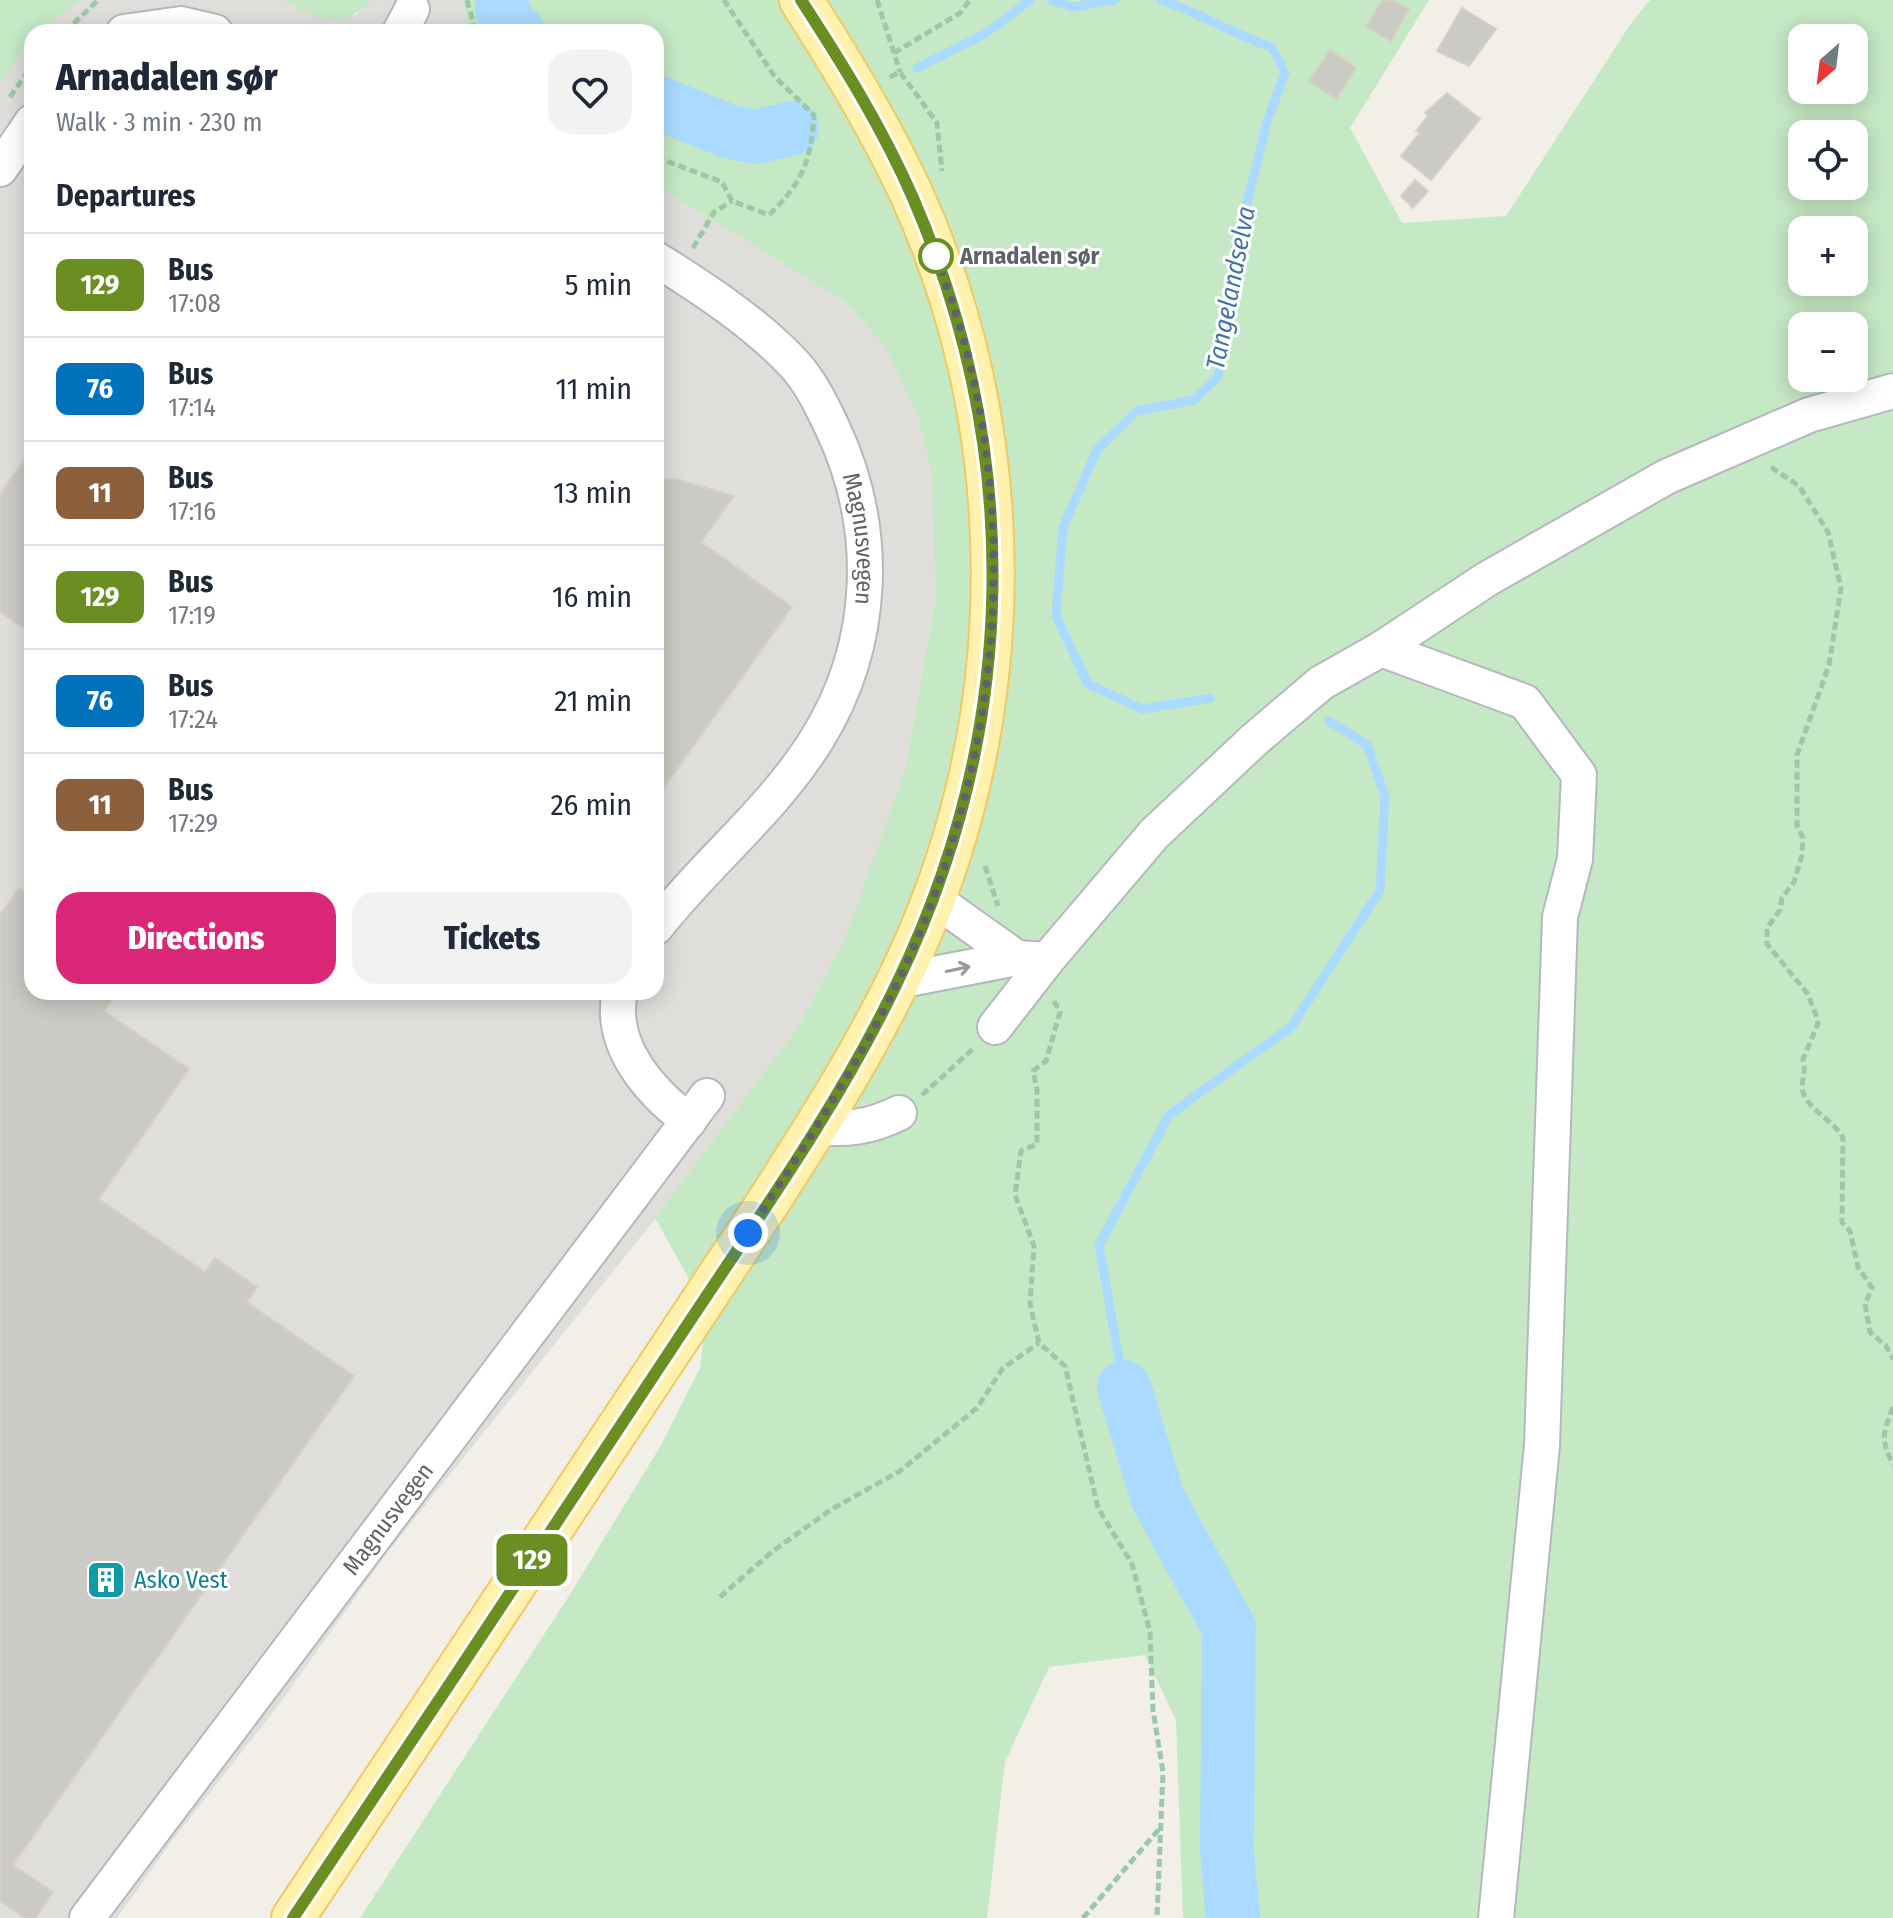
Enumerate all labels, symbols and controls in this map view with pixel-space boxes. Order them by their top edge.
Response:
north arrow [1788,24,1868,104]
map controls [1788,24,1868,392]
button: heart [548,50,632,134]
text: Arnadalen sør [56,54,277,100]
text: Walk · 3 min · 230 m [56,107,263,138]
button: locate [1788,120,1868,200]
text: Departures [56,178,196,214]
water label: Tangelandselva [1200,204,1262,372]
button: + [1788,216,1868,296]
marker: Arnadalen sør [919,239,953,273]
place label: Arnadalen sør [959,242,1100,270]
text: Bus [168,252,213,288]
text: 5 min [565,267,632,303]
text: 129 [80,268,120,301]
text: 17:08 [168,288,221,319]
button: − [1788,312,1868,392]
text: Bus [168,356,213,392]
text: 11 min [556,371,632,407]
text: 76 [87,372,113,405]
text: 17:14 [168,392,216,423]
text: Bus [168,460,213,496]
street label: Magnusvegen [837,470,879,606]
text: 13 min [553,475,632,511]
text: 11 [88,476,112,509]
text: 17:16 [168,496,216,527]
text: Bus [168,564,213,600]
text: 16 min [552,579,632,615]
text: 129 [80,580,120,613]
text: 17:19 [168,600,216,631]
text: Bus [168,668,213,704]
text: 21 min [554,683,632,719]
text: 76 [87,684,113,717]
text: 17:24 [168,704,218,735]
text: Bus [168,772,213,808]
text: 26 min [550,787,632,823]
text: 11 [88,788,112,821]
text: 17:29 [168,808,218,839]
button: Directions [56,892,336,984]
button: Tickets [352,892,632,984]
one-way arrow [944,961,970,976]
your location [728,1213,768,1253]
street label: Magnusvegen [337,1457,439,1580]
line badge: 129 [486,1534,578,1586]
text: 129 [512,1543,552,1576]
building icon: Asko Vest [85,1559,127,1601]
place label: Asko Vest [134,1566,228,1594]

